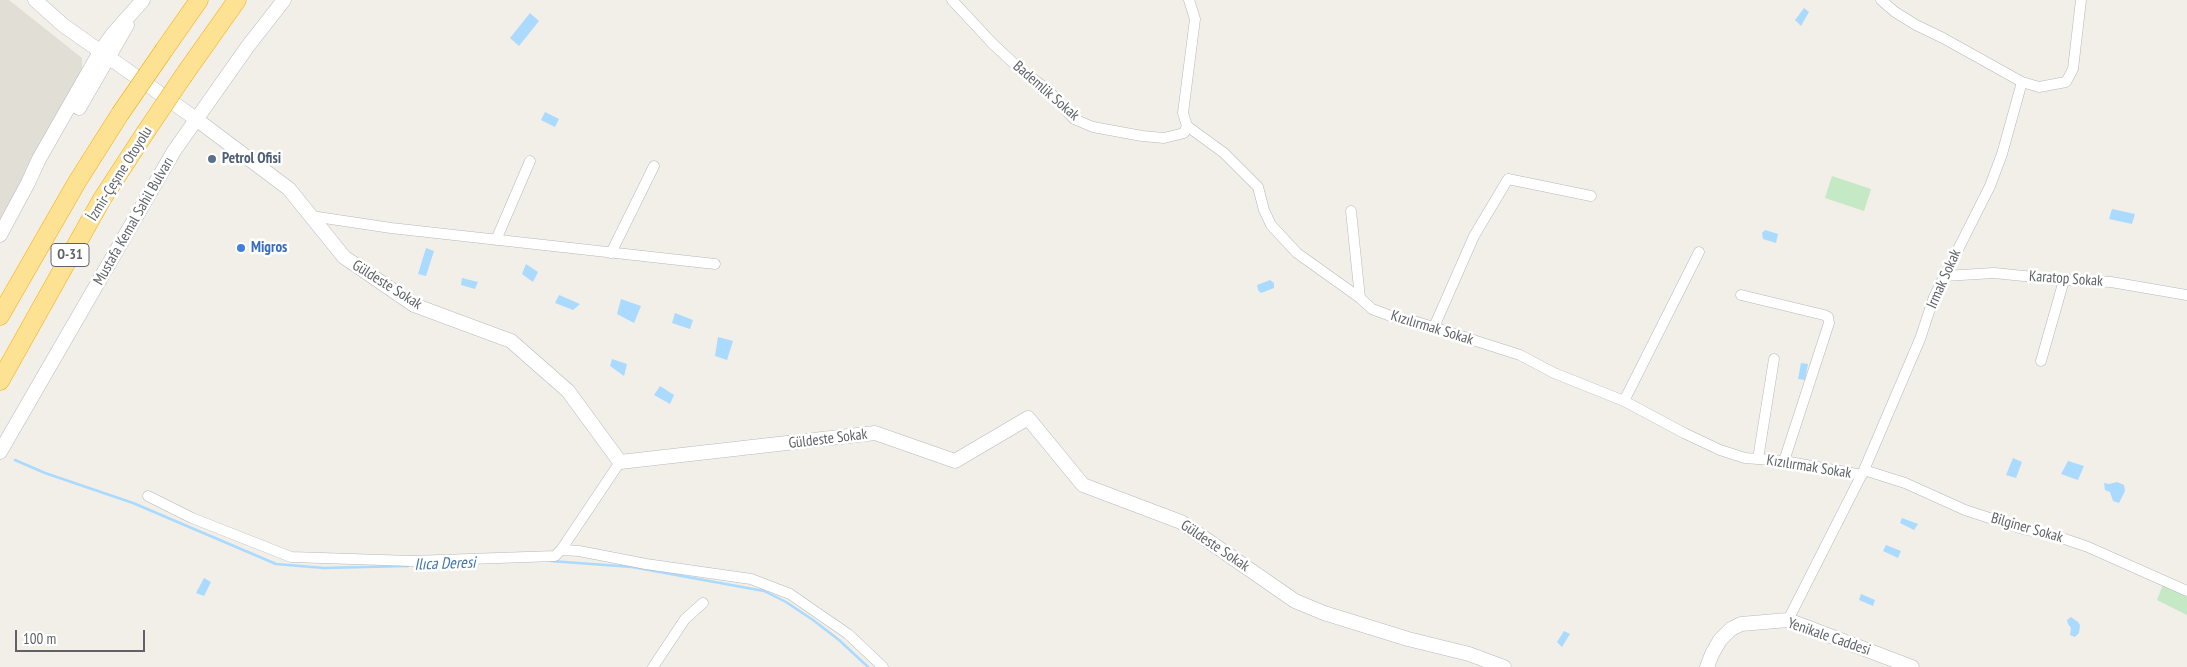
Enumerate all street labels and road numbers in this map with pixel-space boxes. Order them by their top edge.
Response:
street label: Bademlik Sokak [1009,57,1083,125]
street label: İzmir-Çeşme Otoyolu [84,123,156,225]
street label: Mustafa Kemal Sahil Bulvarı [90,154,178,288]
road number: O-31 [51,244,89,266]
street label: Irmak Sokak [1923,247,1965,311]
street label: Güldeste Sokak [349,256,425,314]
street label: Karatop Sokak [2029,267,2103,291]
street label: Kızılırmak Sokak [1389,307,1475,349]
street label: Güldeste Sokak [788,425,868,453]
street label: Kızılırmak Sokak [1765,451,1853,483]
street label: Bilginer Sokak [1989,509,2065,547]
street label: Güldeste Sokak [1177,516,1253,576]
street label: Yenikale Caddesi [1785,614,1873,660]

